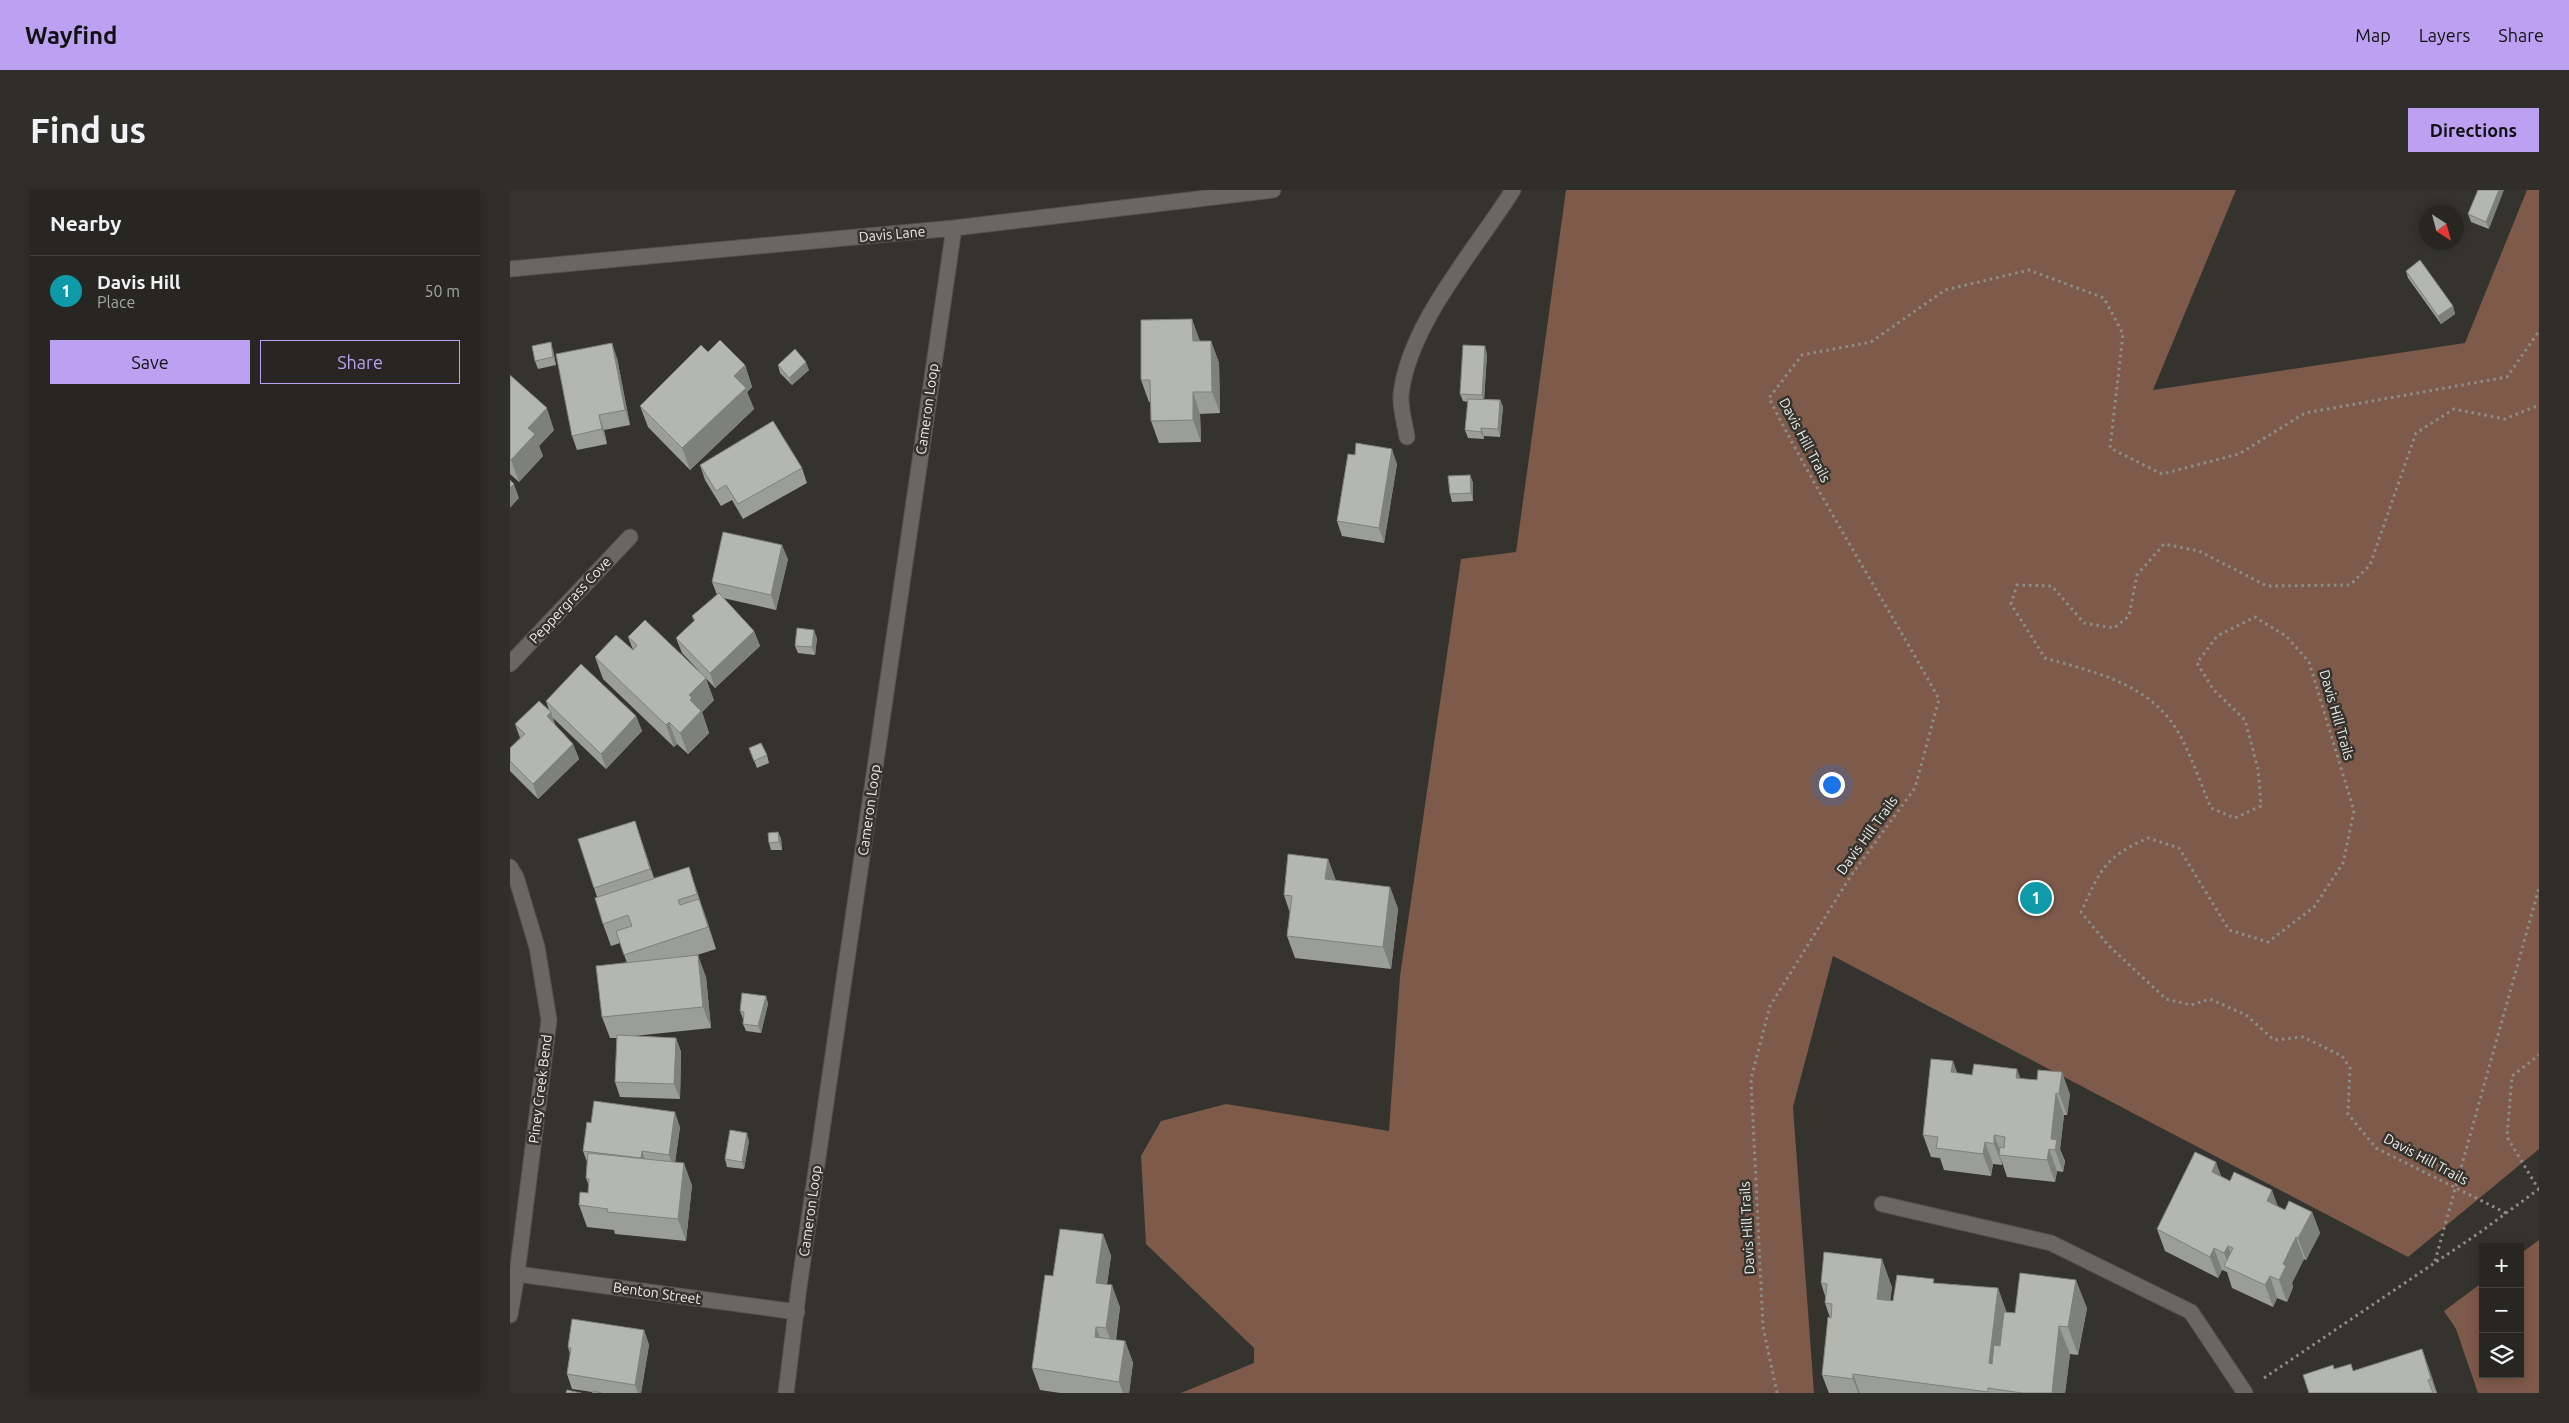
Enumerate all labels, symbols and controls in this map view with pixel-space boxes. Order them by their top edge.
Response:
text: Wayfind [25,22,117,49]
text: Map [2355,25,2391,45]
text: Layers [2419,25,2470,45]
text: Share [2498,25,2544,45]
button: Directions [2408,108,2539,152]
text: Find us [30,110,146,150]
north arrow [2419,205,2464,250]
text: Nearby [50,211,121,235]
street label: Davis Lane [858,223,926,245]
text: Davis Hill [97,271,180,293]
text: 1 [61,282,71,300]
text: 50 m [424,282,460,300]
text: Place [97,293,135,311]
button: Save [50,340,250,384]
button: Share [260,340,460,384]
street label: Cameron Loop [913,362,941,456]
street label: Davis Hill Trails [1776,395,1834,485]
street label: Peppergrass Cove [526,553,614,647]
street label: Davis Hill Trails [2316,668,2358,762]
street label: Cameron Loop [855,763,883,857]
your location [1819,772,1845,798]
street label: Davis Hill Trails [1833,793,1901,877]
pin: 1 [2020,879,2052,917]
street label: Piney Creek Bend [525,1034,555,1144]
street label: Davis Hill Trails [2381,1130,2471,1188]
street label: Cameron Loop [796,1164,824,1258]
street label: Davis Hill Trails [1737,1181,1757,1275]
map controls [2479,1243,2524,1378]
button: + [2479,1243,2524,1288]
street label: Benton Street [612,1279,702,1307]
button: − [2479,1288,2524,1333]
button: layers [2479,1333,2524,1378]

